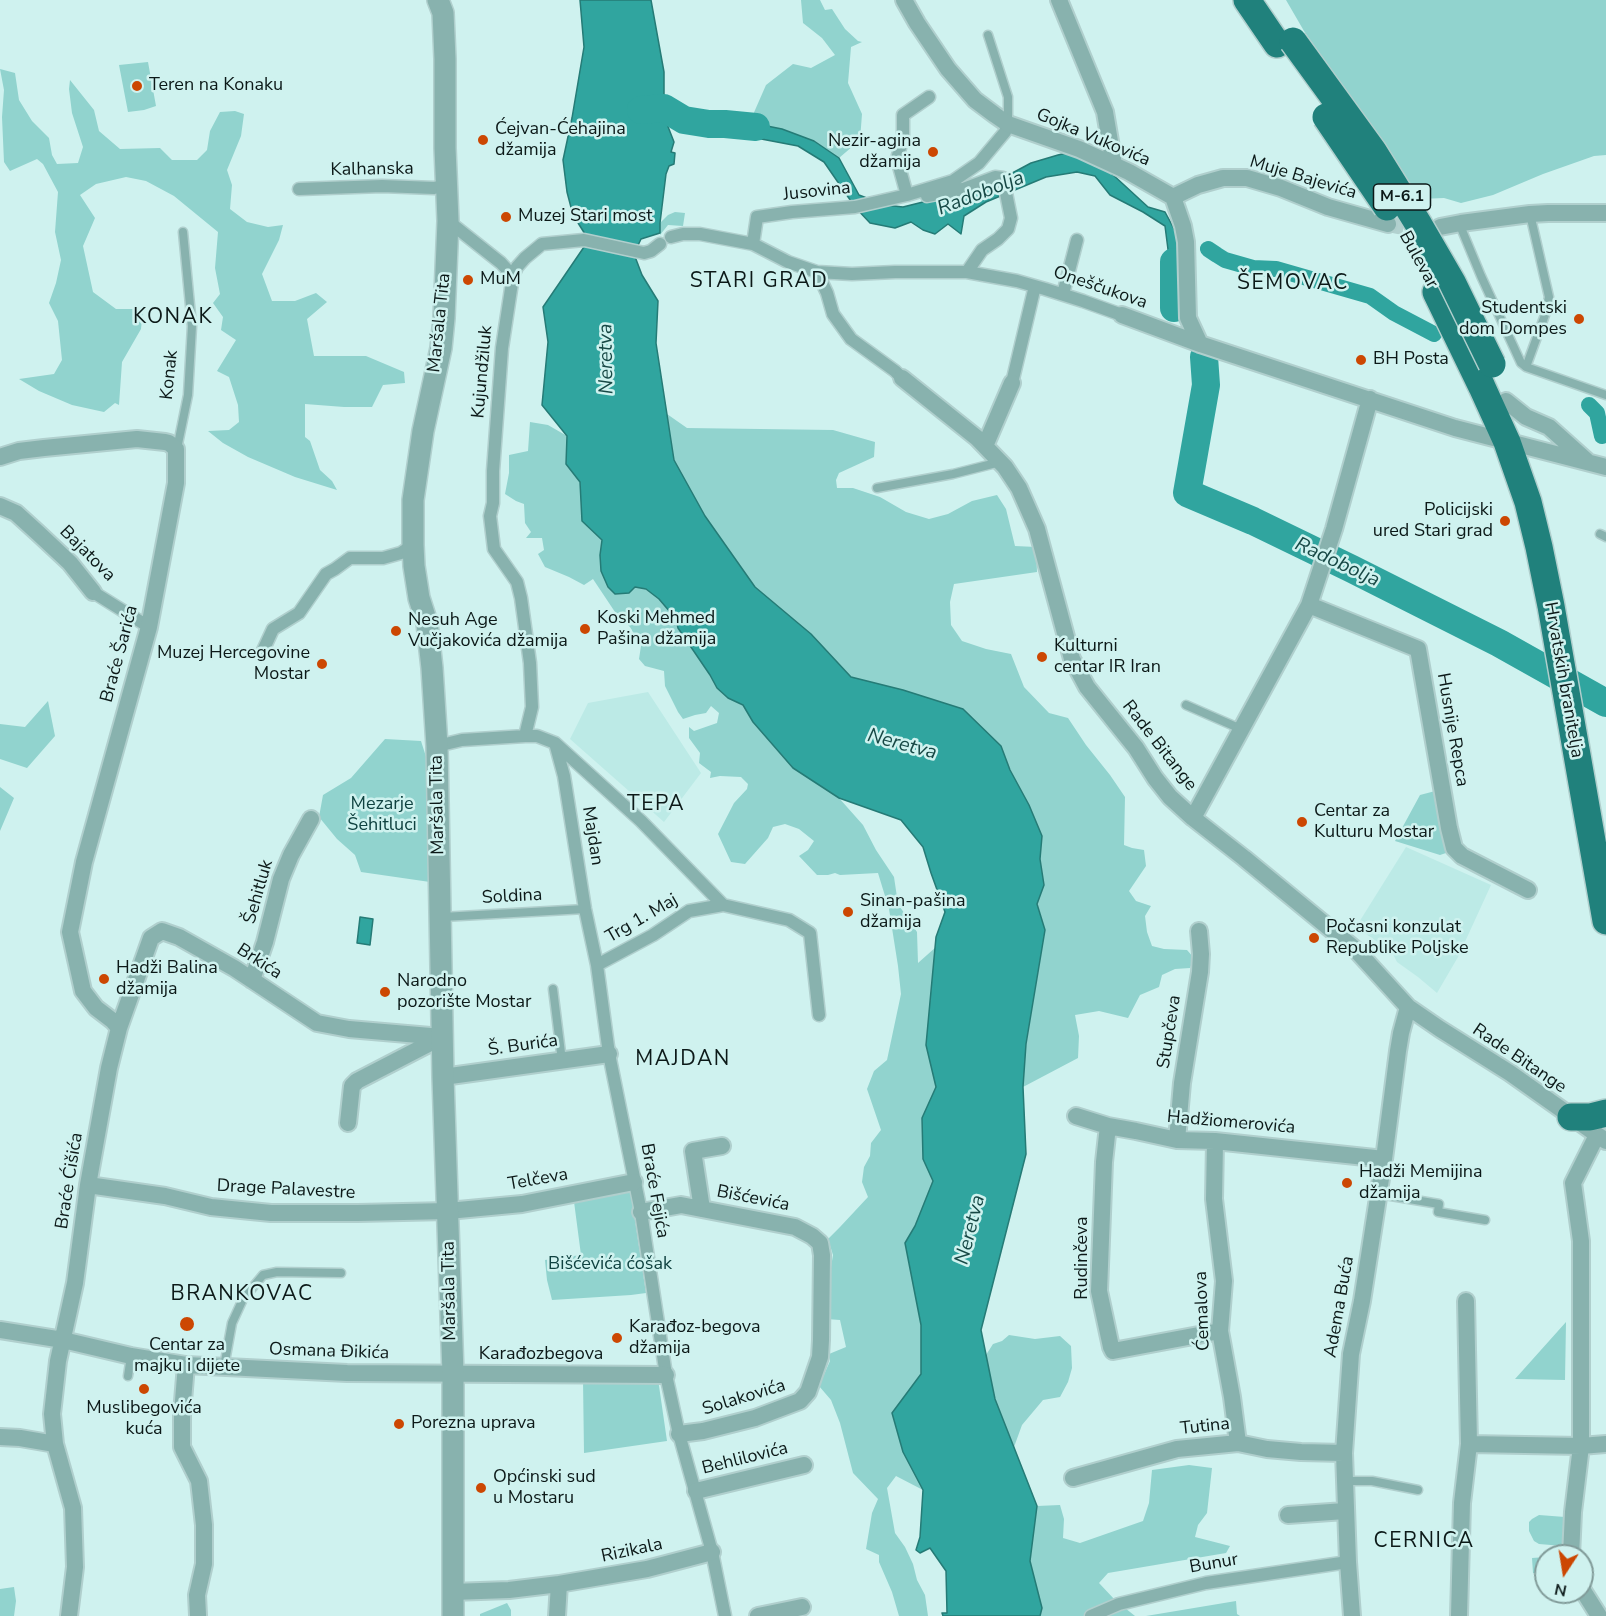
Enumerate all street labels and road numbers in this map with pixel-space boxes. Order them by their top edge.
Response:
street label: Gojka Vukovića [1033,104,1153,172]
street label: Muje Bajevića [1247,152,1359,204]
street label: Kalhanska [330,158,414,182]
street label: Jusovina [782,178,852,206]
road number: M-6.1 [1374,184,1430,210]
street label: Bulevar [1394,228,1442,292]
street label: Oneščukova [1050,262,1150,314]
street label: Maršala Tita [424,272,456,374]
street label: Kujundžiluk [468,325,498,419]
street label: Konak [157,349,183,401]
street label: Bajatova [55,522,119,586]
street label: Hrvatskih branitelja [1539,600,1587,760]
street label: Braće Šarića [97,603,143,705]
street label: Husnije Repca [1431,671,1473,789]
street label: Rade Bitange [1117,696,1201,796]
street label: Maršala Tita [426,755,450,855]
street label: Majdan [577,805,607,867]
street label: Šehitluk [240,857,278,927]
street label: Soldina [481,885,543,909]
street label: Trg 1. Maj [602,890,682,948]
street label: Brkića [232,939,286,985]
street label: Stupčeva [1154,994,1186,1070]
street label: Rade Bitange [1468,1020,1570,1098]
street label: Š. Burića [487,1030,559,1062]
street label: Hadžiomerovića [1166,1107,1296,1139]
street label: Braće Ćišića [52,1131,88,1231]
street label: Braće Fejića [635,1142,673,1240]
street label: Telčeva [506,1164,570,1196]
street label: Drage Palavestre [216,1176,356,1204]
street label: Bišćevića [715,1181,791,1217]
street label: Rudinčeva [1072,1216,1094,1300]
street label: Maršala Tita [438,1241,462,1341]
street label: Adema Buća [1320,1255,1360,1359]
street label: Ćemalova [1191,1271,1215,1351]
street label: Osmana Đikića [269,1339,389,1365]
street label: Karađozbegova [479,1344,603,1366]
street label: Solakovića [700,1375,788,1421]
street label: Tutina [1179,1414,1231,1440]
street label: Behlilovića [700,1438,790,1480]
street label: Rizikala [599,1534,665,1568]
street label: Bunur [1188,1549,1240,1579]

